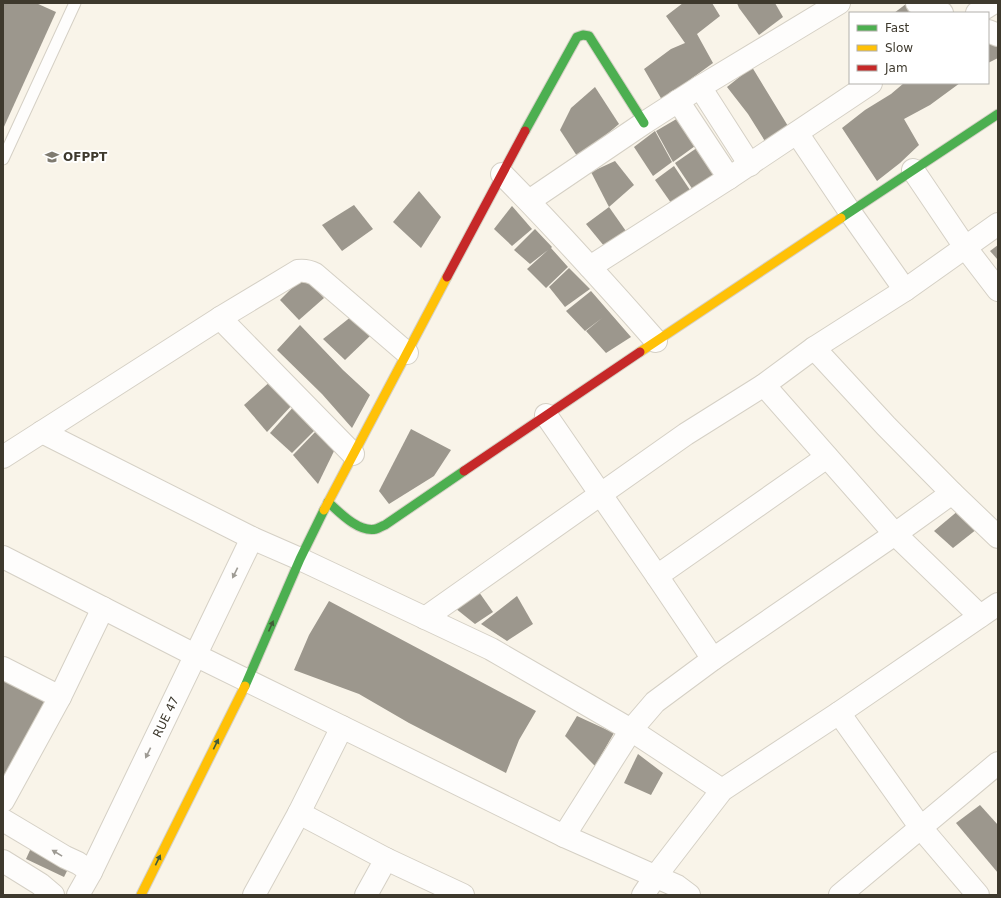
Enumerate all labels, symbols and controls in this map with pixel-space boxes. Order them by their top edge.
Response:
legend [849,12,989,84]
text: Fast [885,21,909,35]
text: Slow [885,41,913,55]
text: Jam [884,61,908,75]
school or university icon: OFPPT [44,149,60,165]
place label: OFPPT [63,150,108,164]
one-way arrow [232,567,238,579]
one-way arrow [268,620,274,632]
street label: RUE 47 [150,694,182,740]
one-way arrow [213,738,219,749]
one-way arrow [145,747,151,759]
one-way arrow [51,849,63,856]
one-way arrow [155,854,161,866]

